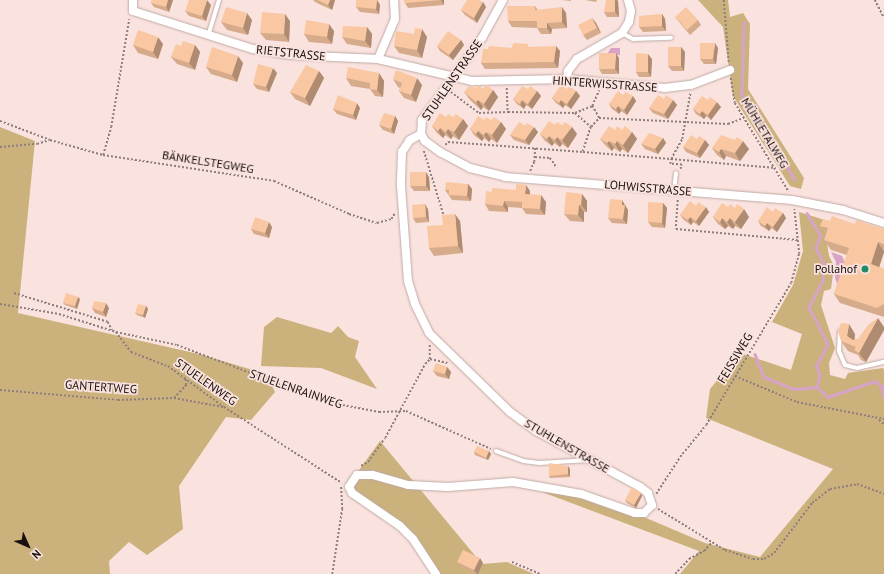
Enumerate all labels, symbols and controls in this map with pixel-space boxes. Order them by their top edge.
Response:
street label: STUHLENSTRASSE [419,37,485,123]
street label: RIETSTRASSE [256,42,326,64]
street label: HINTERWISSTRASSE [552,73,658,95]
street label: MÜHLETALWEG [738,95,792,171]
street label: BÄNKELSTEGWEG [161,148,255,176]
street label: LOHWISSTRASSE [604,177,692,199]
place label: Pollahof [815,262,857,276]
marker: Pollahof [860,264,870,274]
street label: FEISSIWEG [714,330,756,386]
street label: STUELENWEG [172,356,240,408]
street label: STUELENRAINWEG [248,366,344,412]
street label: GANTERTWEG [64,377,138,397]
street label: STUHLENSTRASSE [522,416,612,476]
north arrow [8,526,48,566]
text: N [29,547,44,562]

